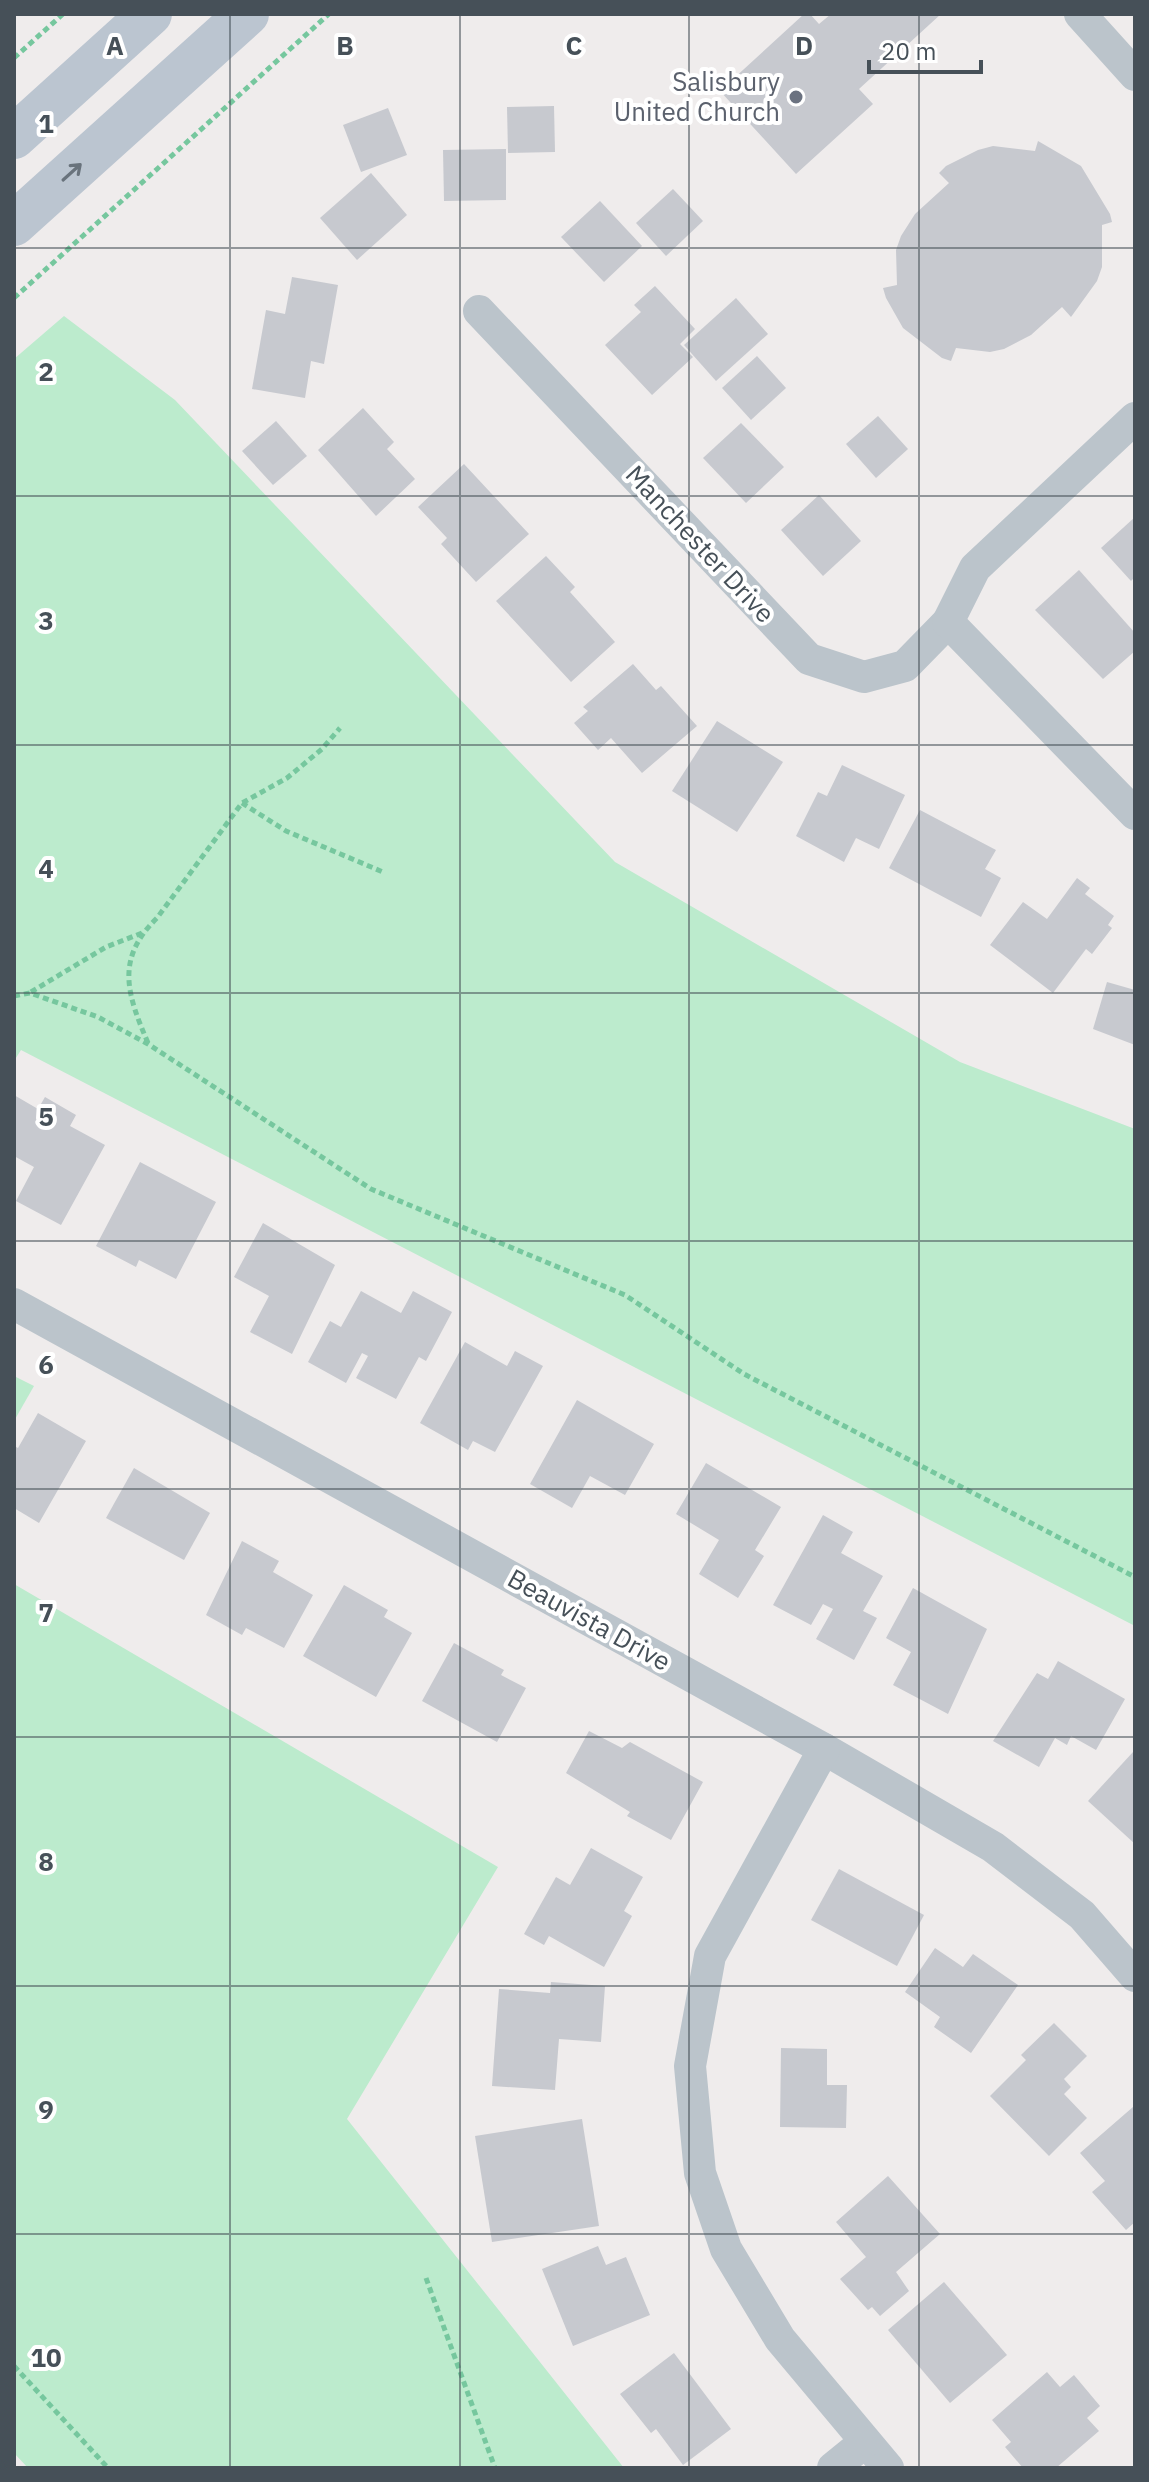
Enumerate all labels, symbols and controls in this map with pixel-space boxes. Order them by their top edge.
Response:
scale bar [869,24,981,74]
text: A [106,28,124,62]
text: B [336,28,354,62]
text: C [566,28,583,62]
text: D [795,28,813,62]
text: 20 m [881,35,936,67]
place label: Salisbury United Church [614,64,780,128]
marker: Salisbury United Church [787,88,805,106]
text: 1 [38,106,54,140]
one-way arrow [61,163,81,181]
text: 2 [38,354,54,388]
street label: Manchester Drive [619,457,783,629]
text: 3 [38,603,54,637]
text: 4 [38,851,54,885]
text: 5 [38,1099,54,1133]
text: 6 [38,1347,54,1381]
street label: Beauvista Drive [502,1560,677,1678]
text: 7 [38,1595,54,1629]
text: 8 [38,1844,54,1878]
text: 9 [38,2092,54,2126]
text: 10 [30,2340,62,2374]

